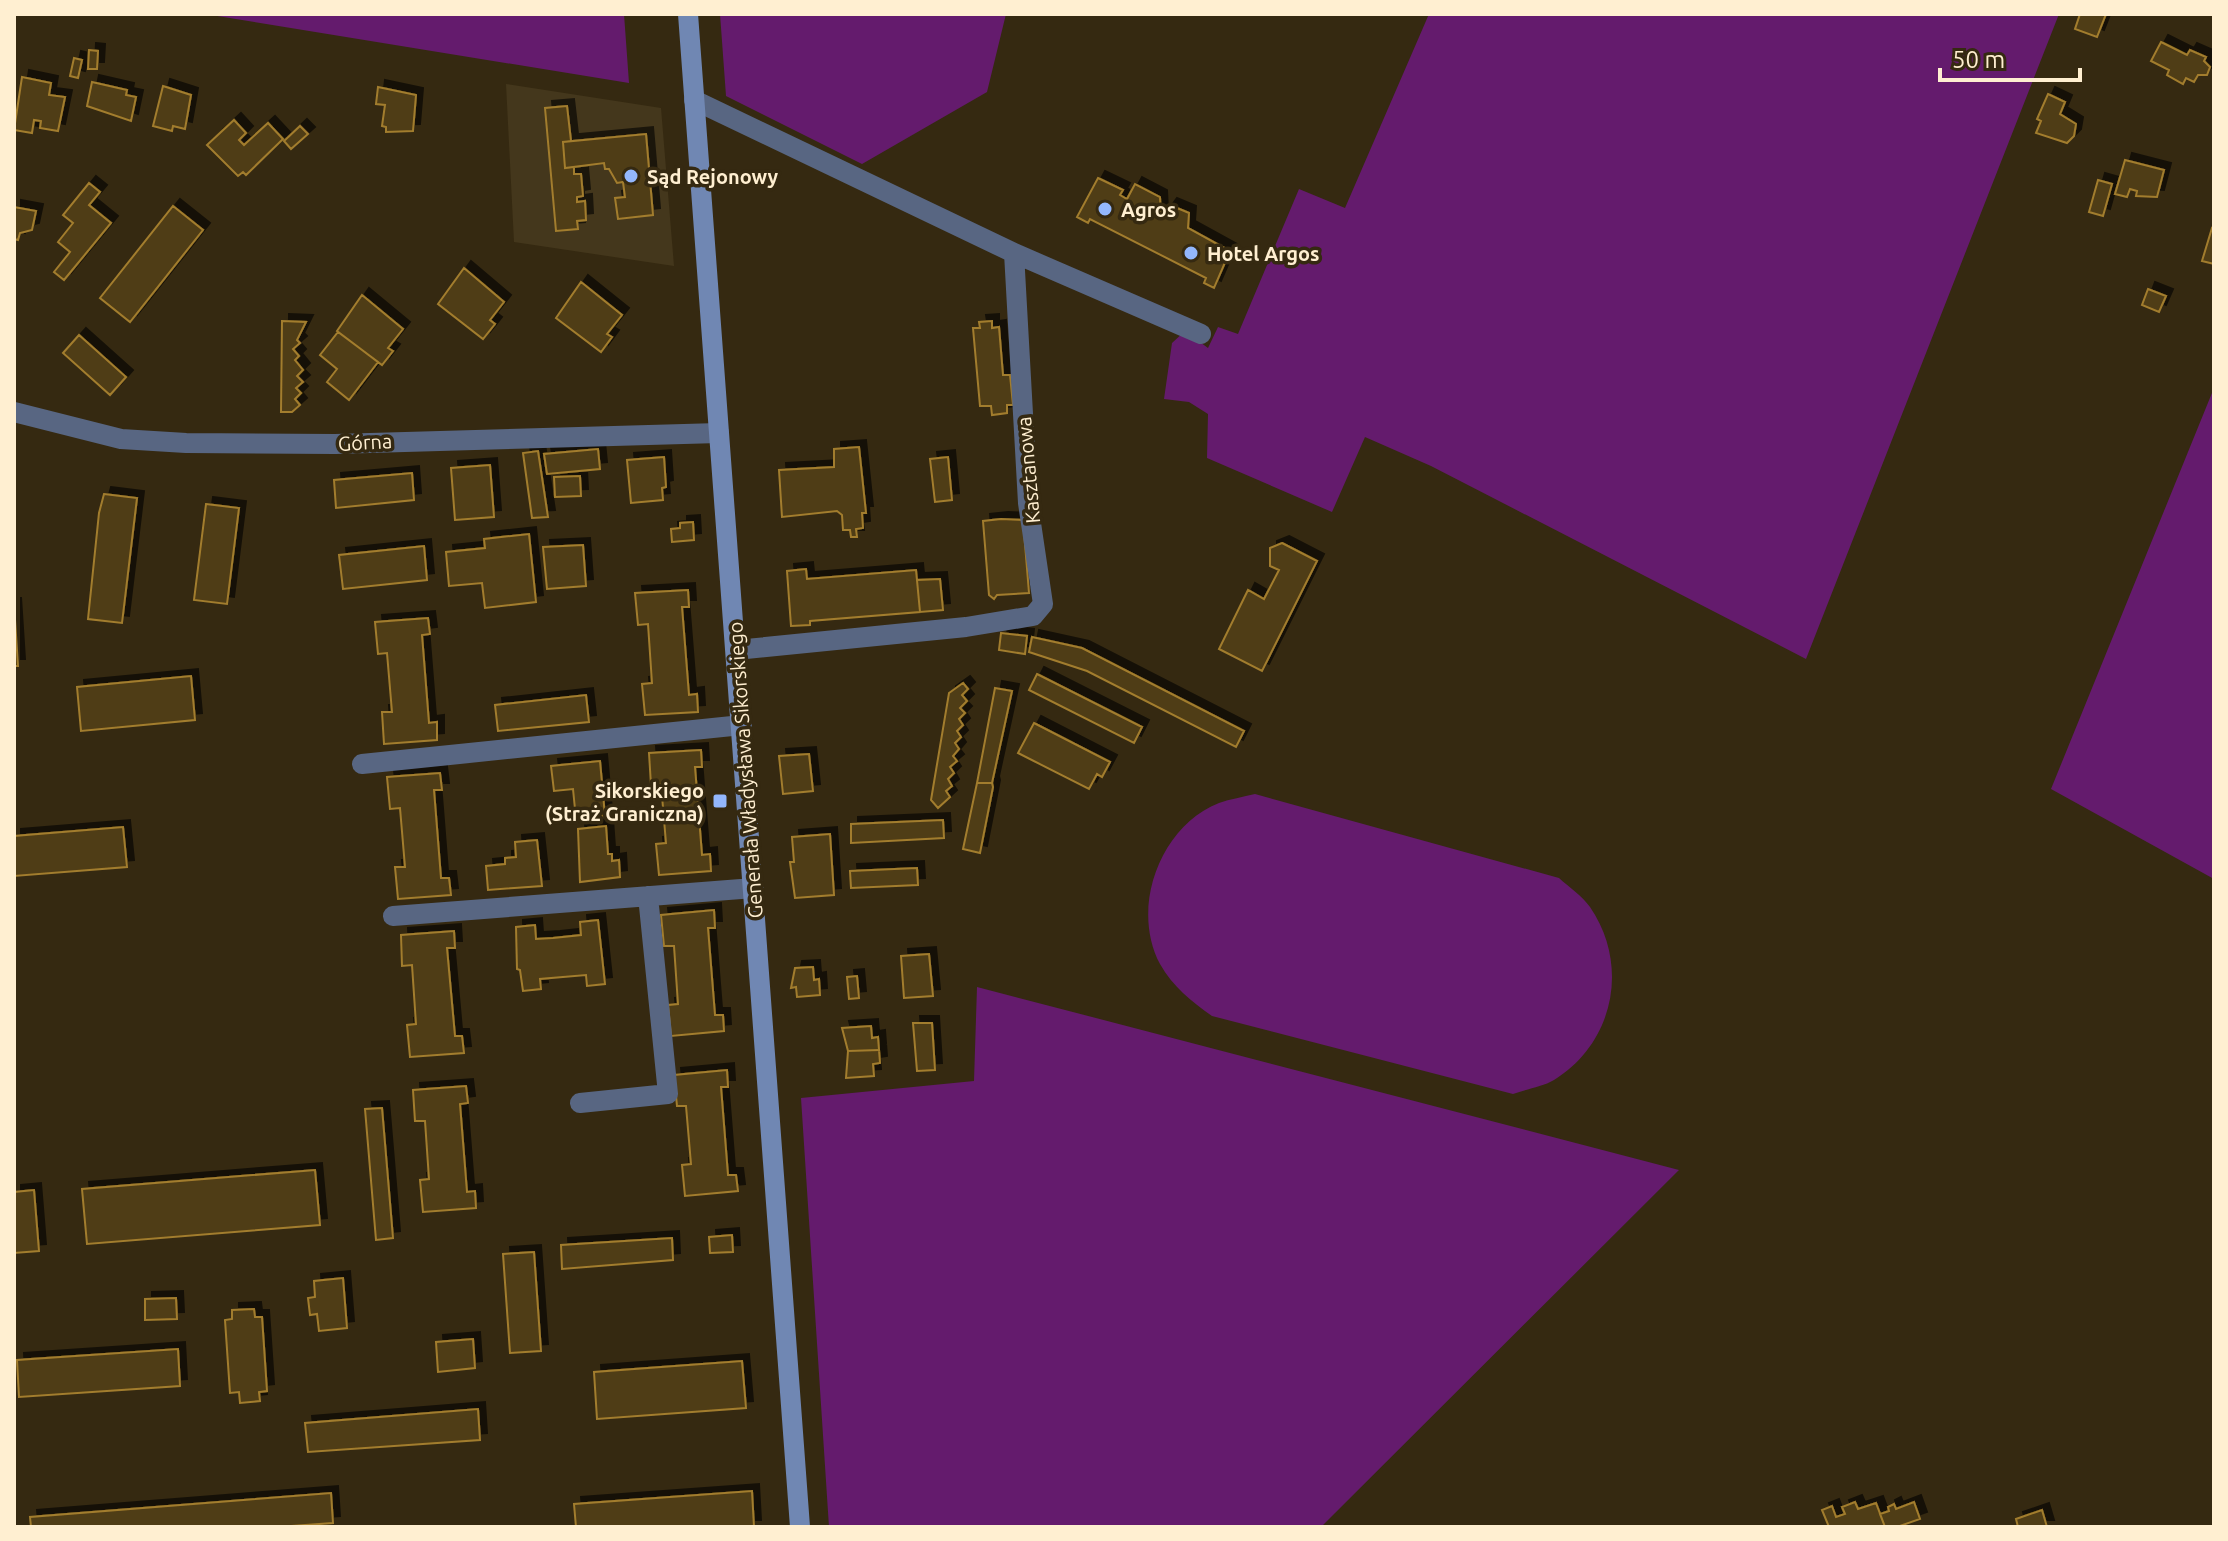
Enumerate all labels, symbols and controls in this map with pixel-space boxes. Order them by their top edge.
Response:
scale bar [1940,32,2080,82]
text: 50 m [1952,46,2005,73]
place label: Sąd Rejonowy [647,165,779,188]
marker: Sąd Rejonowy [622,167,640,185]
place label: Agros [1121,198,1176,221]
marker: Agros [1096,200,1114,218]
place label: Hotel Argos [1207,242,1320,265]
marker: Hotel Argos [1182,244,1200,262]
street label: Kasztanowa [1012,416,1044,524]
street label: Górna [337,429,393,455]
street label: Generała Władysława Sikorskiego [723,621,767,919]
place label: Sikorskiego (Straż Graniczna) [545,779,704,825]
marker: Sikorskiego (Straż Graniczna) [711,792,729,810]

